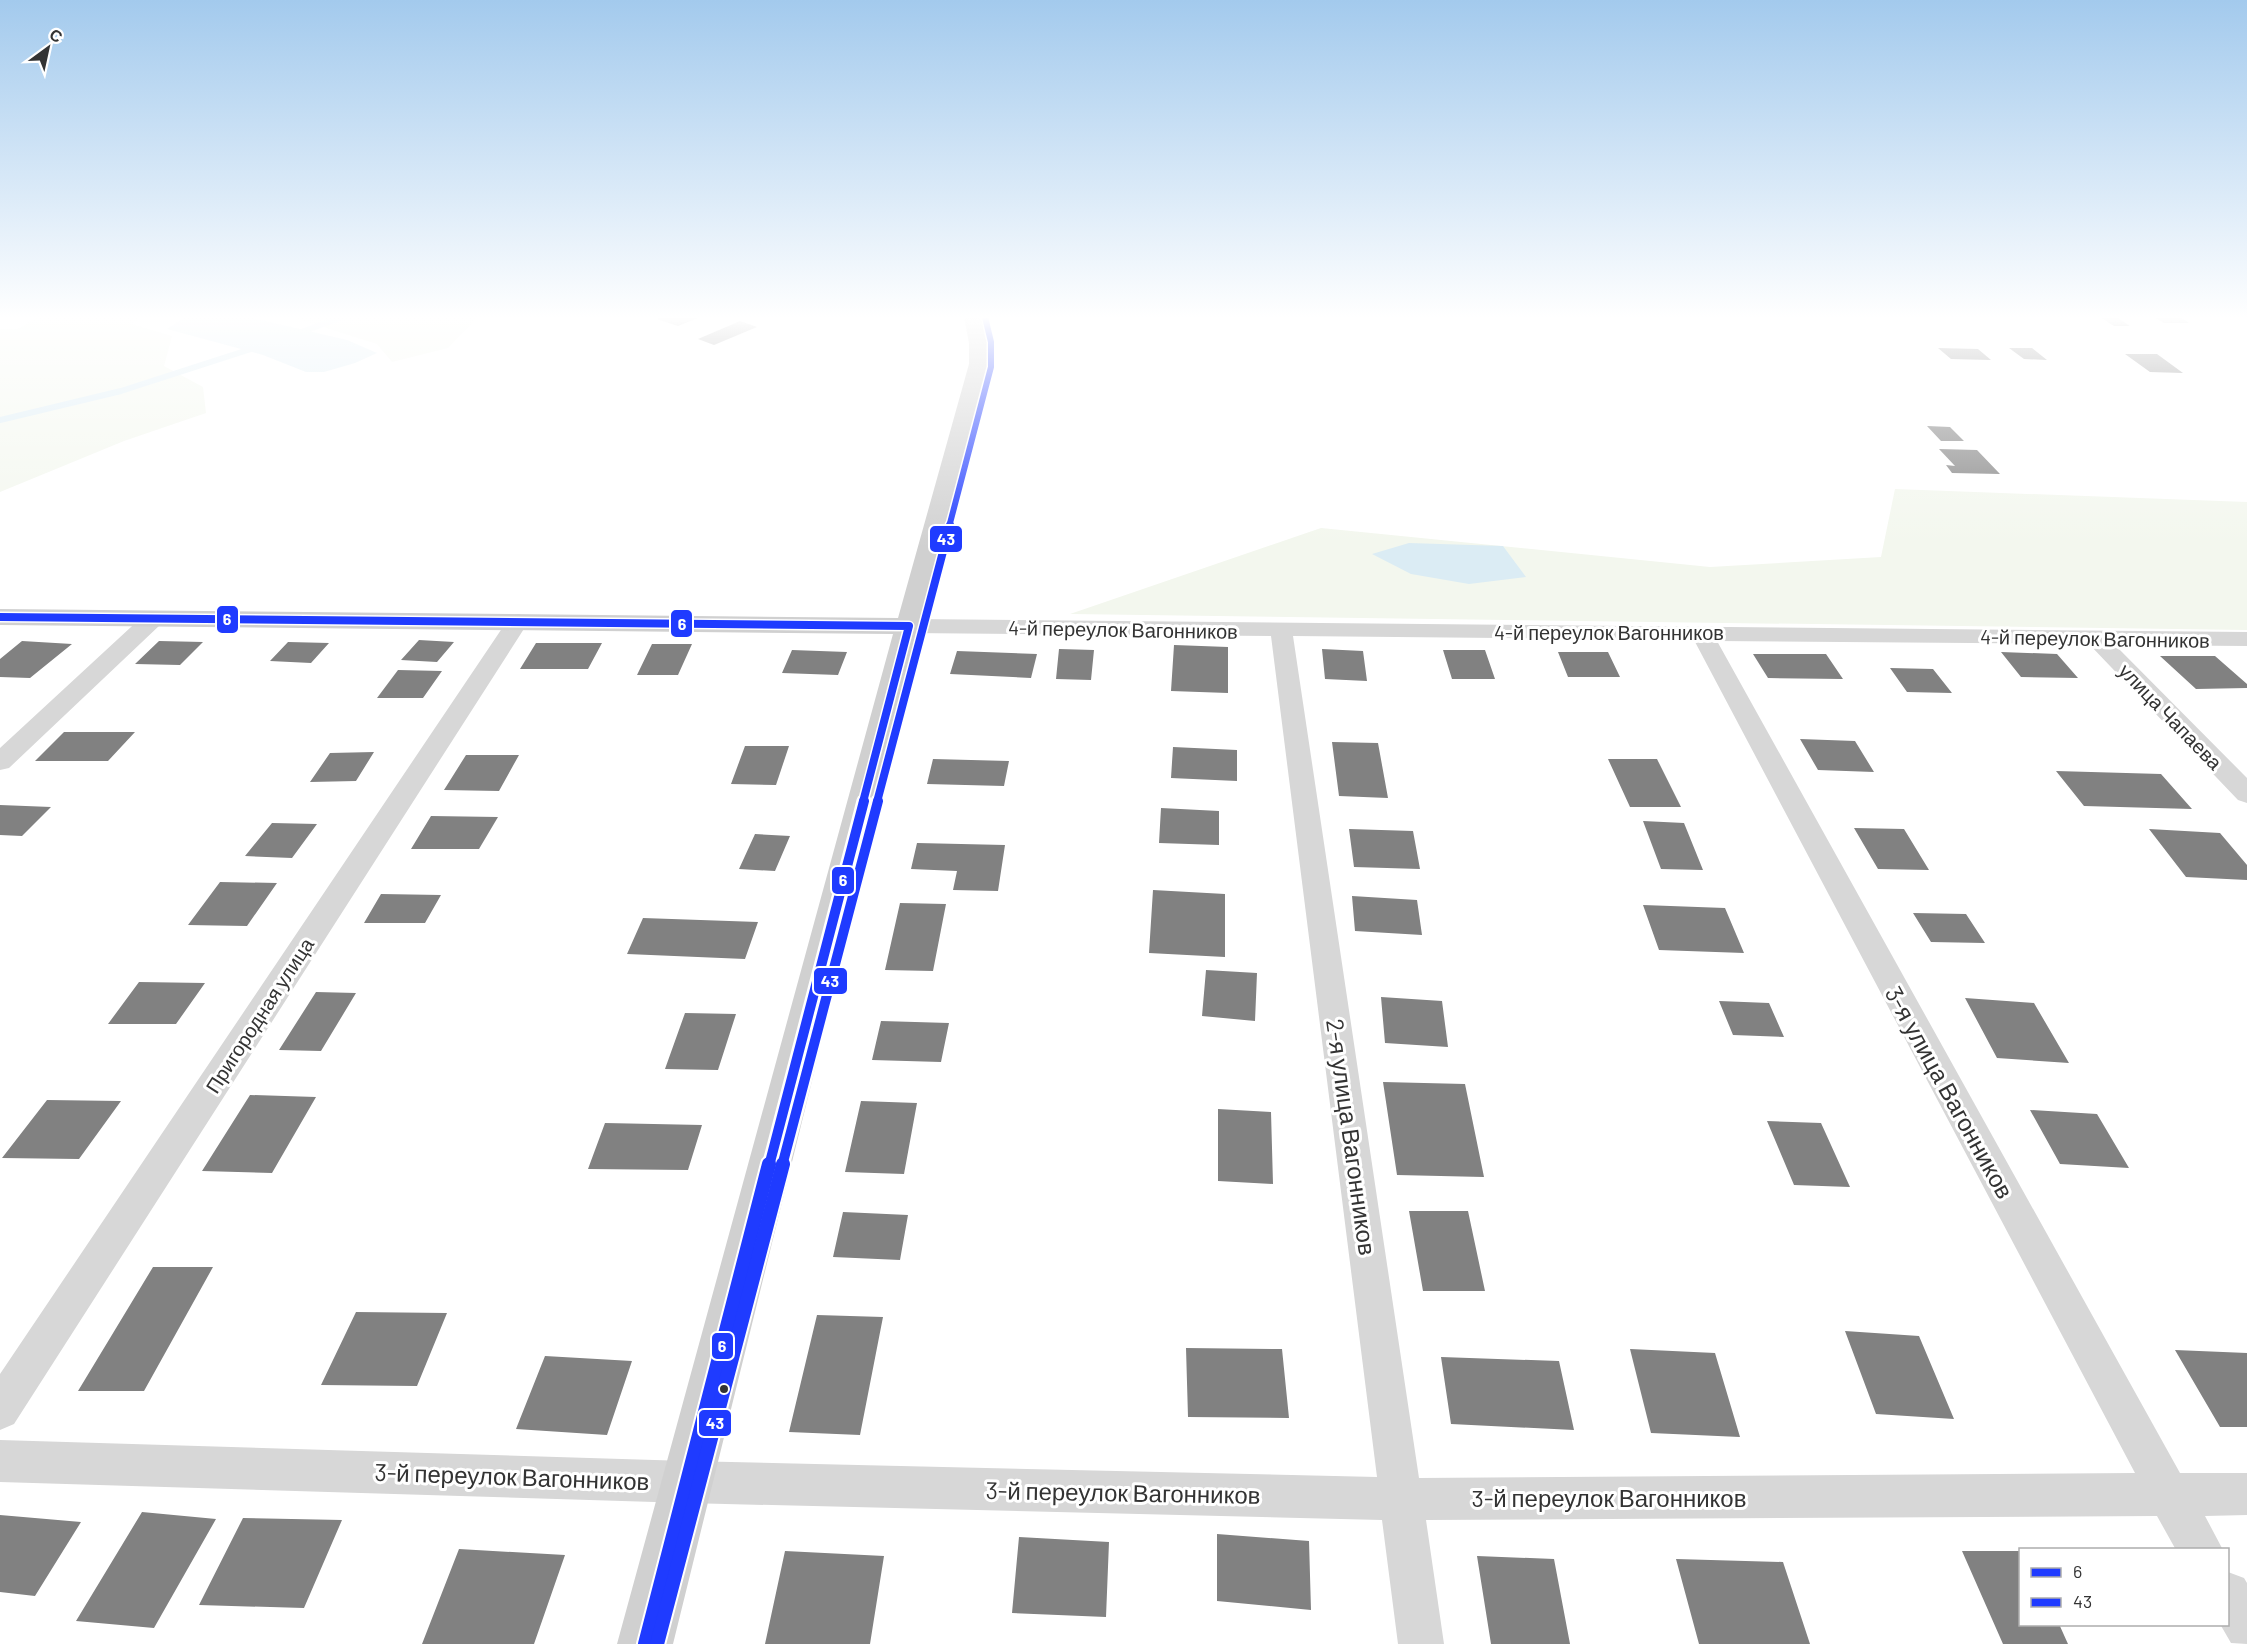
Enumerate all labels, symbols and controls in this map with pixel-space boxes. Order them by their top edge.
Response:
north arrow [18,18,78,78]
text: С [46,24,67,46]
line badge: 43 [929,525,963,553]
text: 43 [937,529,955,548]
line badge: 6 [216,605,239,634]
text: 6 [223,609,232,628]
line badge: 6 [670,609,693,638]
text: 6 [678,614,687,633]
street label: 4-й переулок Вагонников [1008,615,1238,643]
street label: 4-й переулок Вагонников [1494,620,1724,644]
street label: 4-й переулок Вагонников [1980,624,2210,652]
street label: улица Чапаева [2114,658,2228,775]
line badge: 6 [831,866,855,895]
text: 6 [839,870,848,889]
street label: Пригородная улица [200,932,319,1097]
line badge: 43 [813,967,848,995]
text: 43 [821,971,839,990]
street label: 3-я улица Вагонников [1880,981,2020,1203]
street label: 2-я улица Вагонников [1321,1017,1383,1257]
line badge: 6 [711,1332,734,1360]
text: 6 [718,1336,727,1355]
unlabelled marker [718,1383,730,1395]
line badge: 43 [698,1409,732,1437]
text: 43 [706,1413,724,1432]
street label: 3-й переулок Вагонников [374,1457,650,1495]
street label: 3-й переулок Вагонников [985,1475,1261,1509]
street label: 3-й переулок Вагонников [1472,1483,1746,1512]
legend [2019,1548,2229,1626]
text: 6 [2073,1560,2082,1582]
text: 43 [2073,1590,2092,1612]

